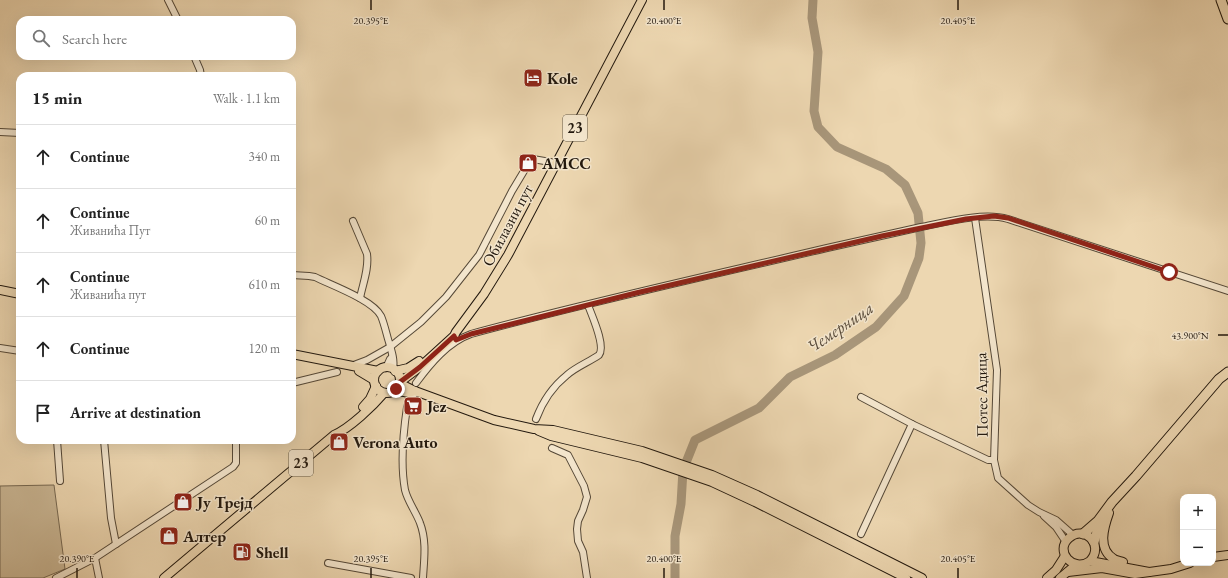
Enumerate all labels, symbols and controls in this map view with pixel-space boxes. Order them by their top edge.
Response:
text: 20.395°E [354,14,389,27]
text: 20.400°E [647,14,682,27]
text: 20.405°E [941,14,976,27]
search box [16,16,296,60]
icon: search [30,27,52,49]
text: Search here [62,29,127,48]
hotel icon: Kole [522,67,544,89]
place label: Kole [547,68,578,89]
text: 15 min [32,87,82,109]
text: Walk · 1.1 km [213,90,280,107]
road number: 23 [563,115,587,141]
icon: ahead [32,146,54,168]
text: Continue [70,147,130,166]
text: 340 m [249,148,280,165]
shop icon: АМСС [517,152,539,174]
place label: АМСС [541,153,591,174]
street label: Обилазни пут [477,180,538,270]
text: Continue [70,203,130,222]
icon: ahead [32,210,54,232]
text: 60 m [255,212,280,229]
text: Живанића Пут [70,222,150,239]
route start [1160,263,1178,281]
text: Continue [70,267,130,286]
icon: ahead [32,274,54,296]
text: 610 m [249,276,280,293]
text: Живанића пут [70,286,146,303]
water label: Чемерница [803,297,877,357]
text: 43.900°N [1171,329,1209,342]
icon: ahead [32,338,54,360]
text: Continue [70,339,130,358]
text: 120 m [249,340,280,357]
street label: Потес Адица [970,352,993,438]
route end [387,380,405,398]
supermarket icon: Jez [402,395,424,417]
place label: Jez [425,396,446,417]
icon: arrive [32,402,54,424]
text: Arrive at destination [70,403,201,422]
shop icon: Verona Auto [328,431,350,453]
place label: Verona Auto [353,432,438,453]
road number: 23 [289,450,313,476]
shop icon: Ју Трејд [172,491,194,513]
place label: Ју Трејд [195,492,253,513]
map controls [1180,494,1216,566]
button: + [1180,494,1216,530]
shop icon: Алтер [158,525,180,547]
place label: Алтер [182,526,226,547]
button: − [1180,530,1216,566]
fuel station icon: Shell [231,541,253,563]
place label: Shell [256,542,289,563]
text: 20.390°E [60,552,95,565]
text: 20.395°E [354,552,389,565]
text: 20.400°E [647,552,682,565]
text: 20.405°E [941,552,976,565]

